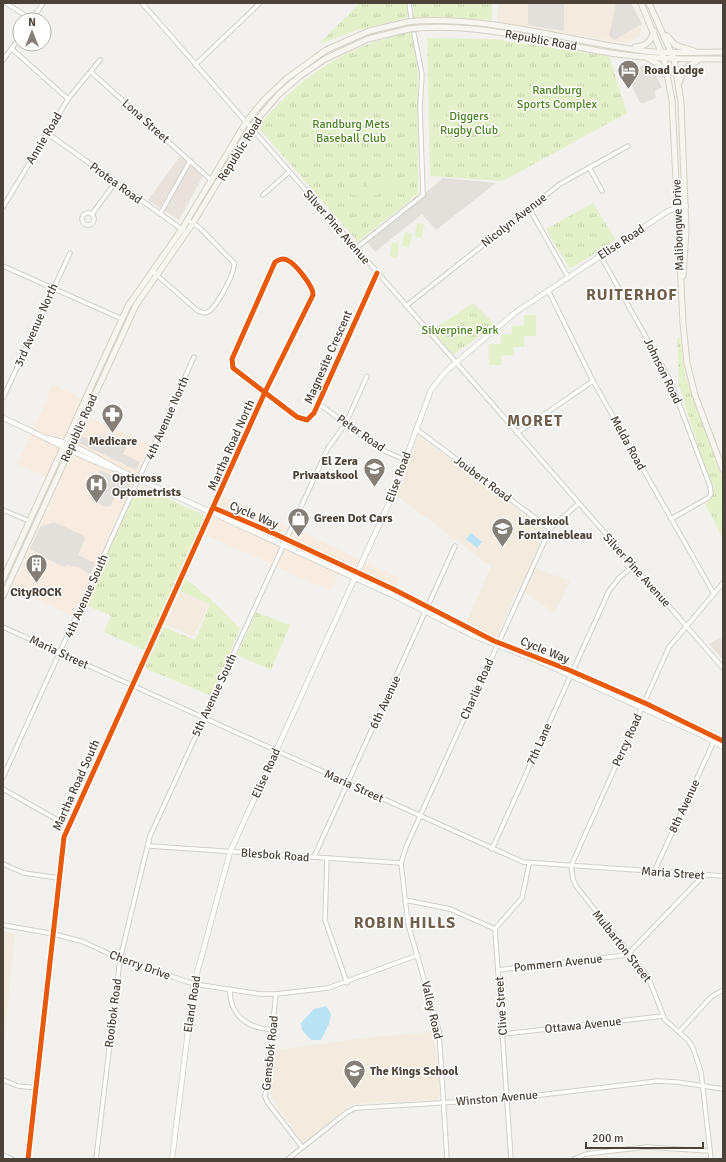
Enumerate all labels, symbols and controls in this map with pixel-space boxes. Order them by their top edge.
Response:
north arrow [12,12,52,52]
text: N [28,16,36,29]
street label: Republic Road [504,27,578,54]
hotel icon: Road Lodge [615,57,641,90]
place label: Road Lodge [644,63,704,78]
park label: Randburg Sports Complex [517,83,598,112]
street label: Lona Street [119,96,173,147]
park label: Diggers Rugby Club [440,109,498,138]
street label: Annie Road [23,110,66,167]
street label: Republic Road [215,114,266,184]
park label: Randburg Mets Baseball Club [312,117,390,146]
street label: Protea Road [86,159,145,208]
street label: Malibongwe Drive [669,179,688,271]
street label: Silver Pine Avenue [300,187,373,268]
street label: Nicolyn Avenue [479,190,550,251]
street label: Elise Road [595,222,648,263]
street label: 3rd Avenue North [11,281,62,369]
district label: RUITERHOF [586,285,678,305]
street label: Magnesite Crescent [301,308,356,406]
park label: Silverpine Park [422,323,498,338]
street label: Johnson Road [640,336,685,406]
street label: 4th Avenue North [142,374,193,462]
street label: Republic Road [58,392,101,465]
street label: Martha Road North [205,397,258,493]
pharmacy icon: Medicare [100,401,126,434]
street label: Peter Road [334,411,388,455]
district label: MORET [507,411,563,431]
street label: Melda Road [606,413,649,473]
place label: Medicare [89,434,137,449]
street label: Elise Road [382,450,415,505]
street label: Joubert Road [451,453,514,506]
place label: El Zera Privaatskool [292,454,358,483]
school or university icon: El Zera Privaatskool [361,455,387,488]
place label: Opticross Optometrists [112,471,182,500]
hospital icon: Opticross Optometrists [83,472,109,505]
street label: Cycle Way [227,498,281,533]
shop icon: Green Dot Cars [286,505,312,538]
place label: Green Dot Cars [314,511,393,526]
place label: Laerskool Fontainebleau [518,514,593,543]
school or university icon: Laerskool Fontainebleau [490,515,516,548]
street label: Silver Pine Avenue [599,530,674,610]
building icon: CityROCK [23,552,49,585]
street label: 4th Avenue South [61,552,112,640]
place label: CityROCK [10,585,62,600]
street label: Maria Street [27,632,91,673]
street label: Cycle Way [518,634,572,667]
street label: 5th Avenue South [189,651,240,739]
street label: Charlie Road [457,656,498,722]
street label: 6th Avenue [367,673,404,731]
street label: Percy Road [609,711,646,769]
street label: 7th Lane [524,721,555,768]
street label: Martha Road South [50,737,103,833]
street label: Elise Road [249,746,284,801]
street label: Maria Street [322,767,386,806]
street label: 8th Avenue [666,777,703,835]
street label: Blesbok Road [240,846,310,865]
street label: Maria Street [641,864,705,883]
street label: Mulbarton Street [589,907,654,985]
district label: ROBIN HILLS [354,913,456,933]
street label: Cherry Drive [107,947,172,983]
street label: Pommern Avenue [513,951,603,976]
street label: Eland Road [181,974,204,1034]
street label: Clive Street [492,976,511,1036]
street label: Rooibok Road [102,978,125,1049]
street label: Valley Road [418,980,445,1041]
street label: Ottawa Avenue [544,1014,622,1037]
street label: Gemsbok Road [259,1015,282,1091]
school or university icon: The Kings School [342,1058,368,1091]
place label: The Kings School [370,1064,459,1079]
street label: Winston Avenue [455,1087,539,1110]
scale bar [586,1124,703,1150]
text: 200 m [592,1131,624,1146]

